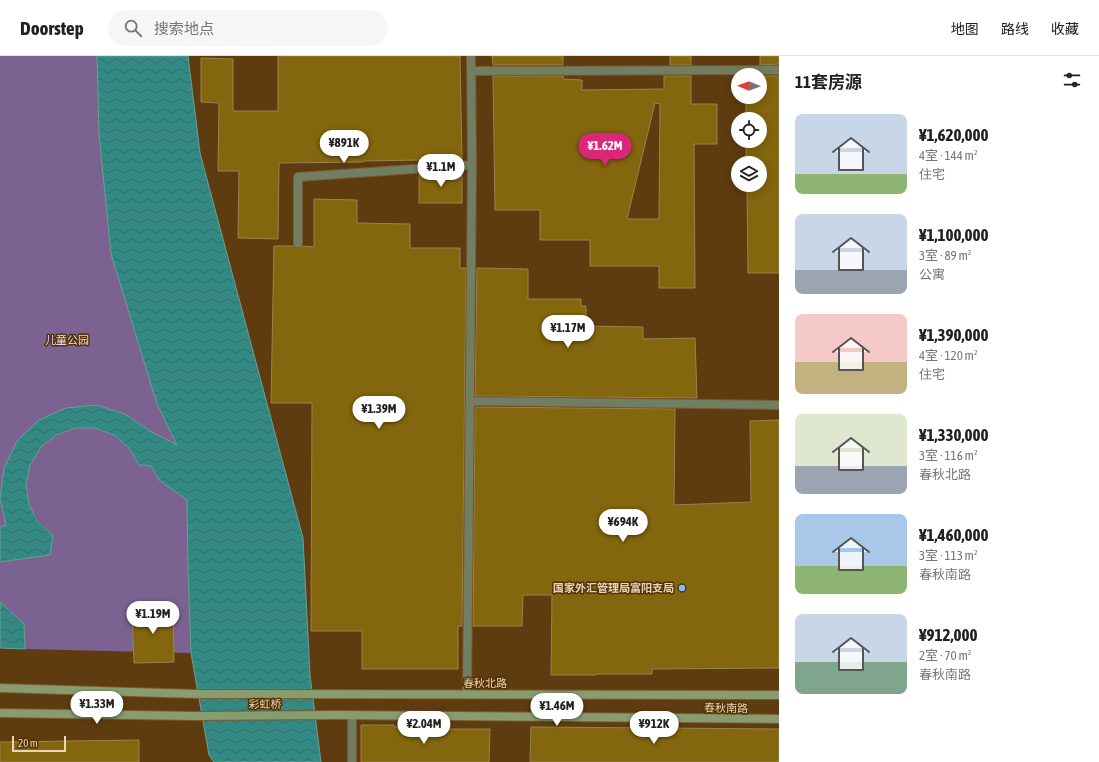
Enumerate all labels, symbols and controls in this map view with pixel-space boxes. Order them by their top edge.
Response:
search box [108,10,388,46]
text: Doorstep [20,17,84,39]
icon: search [122,17,144,39]
text: 搜索地点 [154,20,214,37]
text: 地图 [951,21,979,37]
text: 路线 [1001,21,1029,37]
text: 收藏 [1051,21,1079,37]
north arrow [731,68,767,104]
map controls [731,68,767,192]
icon: filters [1061,69,1083,91]
text: 11套房源 [795,72,862,92]
button: locate [731,112,767,148]
text: ¥1,620,000 [919,125,989,145]
pin: ¥891K [316,130,372,164]
icon: home [827,130,875,178]
pin: ¥1.62M [572,133,638,167]
text: ¥891K [329,135,359,150]
text: ¥1.62M [587,138,623,153]
text: 4室 · 144 m² [919,148,978,163]
pin: ¥1.1M [413,154,469,188]
button: layers [731,156,767,192]
text: ¥1.1M [426,159,456,174]
text: 住宅 [919,167,945,182]
text: ¥1,100,000 [919,225,989,245]
icon: home [827,230,875,278]
text: 3室 · 89 m² [919,248,971,263]
text: 公寓 [919,267,945,282]
pin: ¥1.17M [535,315,601,349]
text: ¥1.17M [550,320,586,335]
text: ¥1,390,000 [919,325,989,345]
icon: home [827,330,875,378]
park label: 儿童公园 [45,334,89,346]
text: 4室 · 120 m² [919,348,978,363]
text: 住宅 [919,367,945,382]
pin: ¥1.39M [346,396,412,430]
text: ¥1.39M [361,401,397,416]
text: ¥1,330,000 [919,425,989,445]
icon: home [827,430,875,478]
text: 3室 · 116 m² [919,448,978,463]
text: 春秋北路 [919,467,971,482]
pin: ¥694K [595,509,651,543]
text: ¥694K [608,514,638,529]
text: ¥1,460,000 [919,525,989,545]
icon: home [827,530,875,578]
text: 3室 · 113 m² [919,548,978,563]
text: 春秋南路 [919,567,971,582]
place label: 国家外汇管理局富阳支局 [553,582,674,594]
marker: 国家外汇管理局富阳支局 [677,583,687,593]
pin: ¥1.19M [120,601,186,635]
text: ¥1.19M [135,606,171,621]
text: ¥912,000 [919,625,978,645]
icon: home [827,630,875,678]
text: 2室 · 70 m² [919,648,971,663]
text: 春秋南路 [919,667,971,682]
street label: 春秋北路 [463,677,507,689]
pin: ¥1.33M [64,691,130,725]
pin: ¥1.46M [524,693,590,727]
text: ¥1.33M [79,696,115,711]
street label: 彩虹桥 [249,698,282,710]
text: ¥1.46M [539,698,575,713]
street label: 春秋南路 [704,702,748,714]
pin: ¥2.04M [391,711,457,745]
pin: ¥912K [626,711,682,745]
text: ¥2.04M [406,716,442,731]
text: ¥912K [639,716,669,731]
scale bar [12,734,66,753]
text: 20 m [18,737,38,749]

